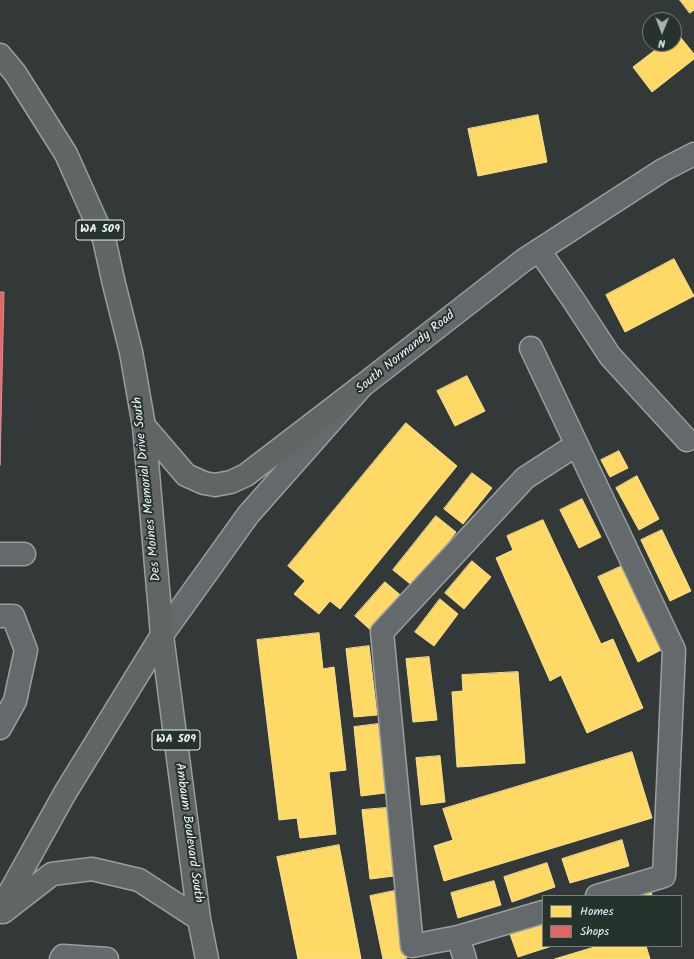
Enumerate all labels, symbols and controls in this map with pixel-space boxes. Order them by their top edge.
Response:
north arrow [642,12,682,52]
text: N [658,34,665,52]
road number: WA 509 [76,220,124,240]
street label: South Normandy Road [353,308,459,398]
street label: Des Moines Memorial Drive South [131,396,165,582]
road number: WA 509 [152,730,200,750]
street label: Ambaum Boulevard South [170,762,206,904]
legend [542,895,682,947]
text: Homes [580,902,614,921]
text: Shops [580,922,609,941]

